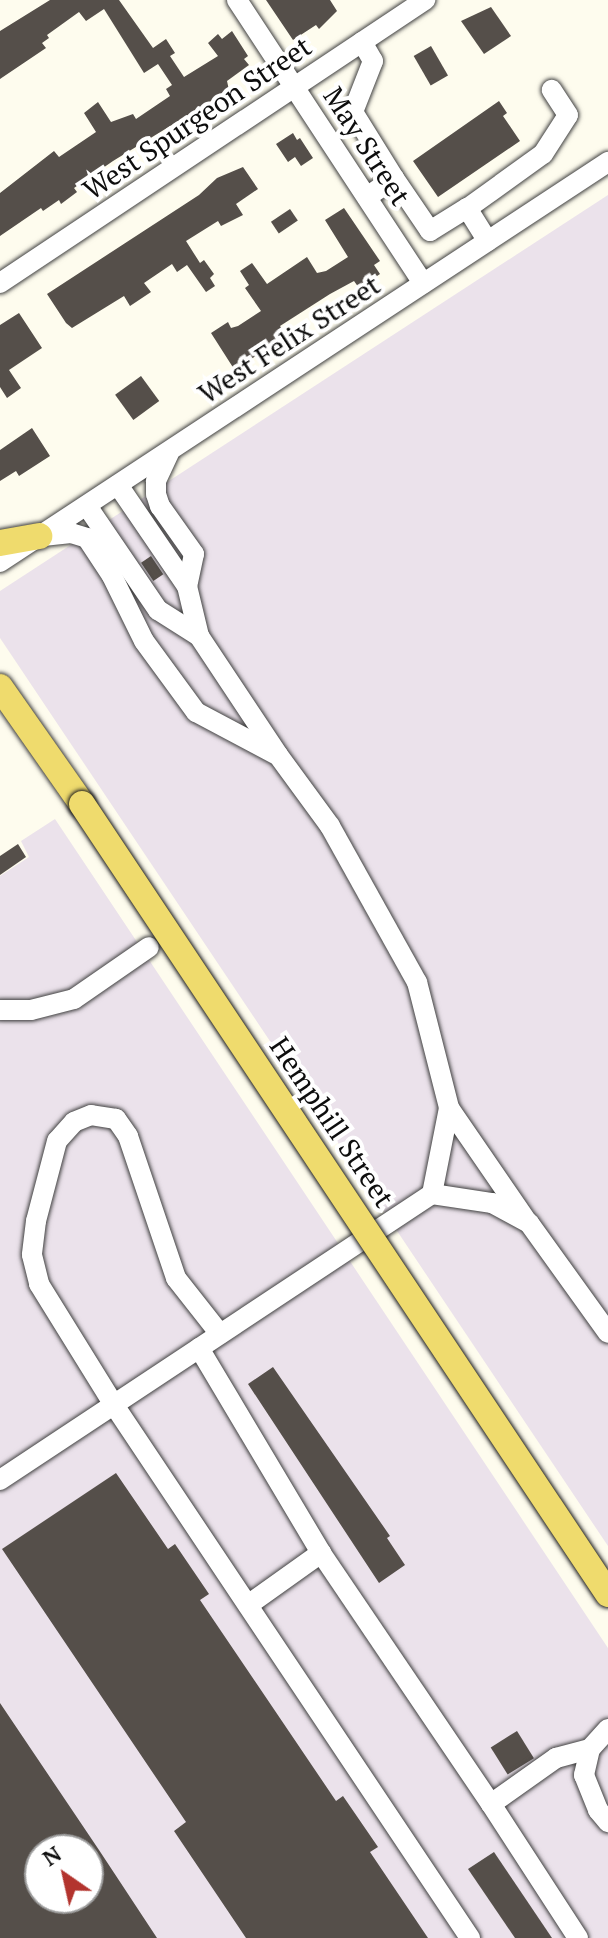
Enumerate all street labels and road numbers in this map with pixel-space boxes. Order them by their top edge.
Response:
street label: West Spurgeon Street [77,29,317,207]
street label: May Street [316,81,418,211]
street label: West Felix Street [192,268,386,410]
street label: Hemphill Street [263,1031,401,1213]

